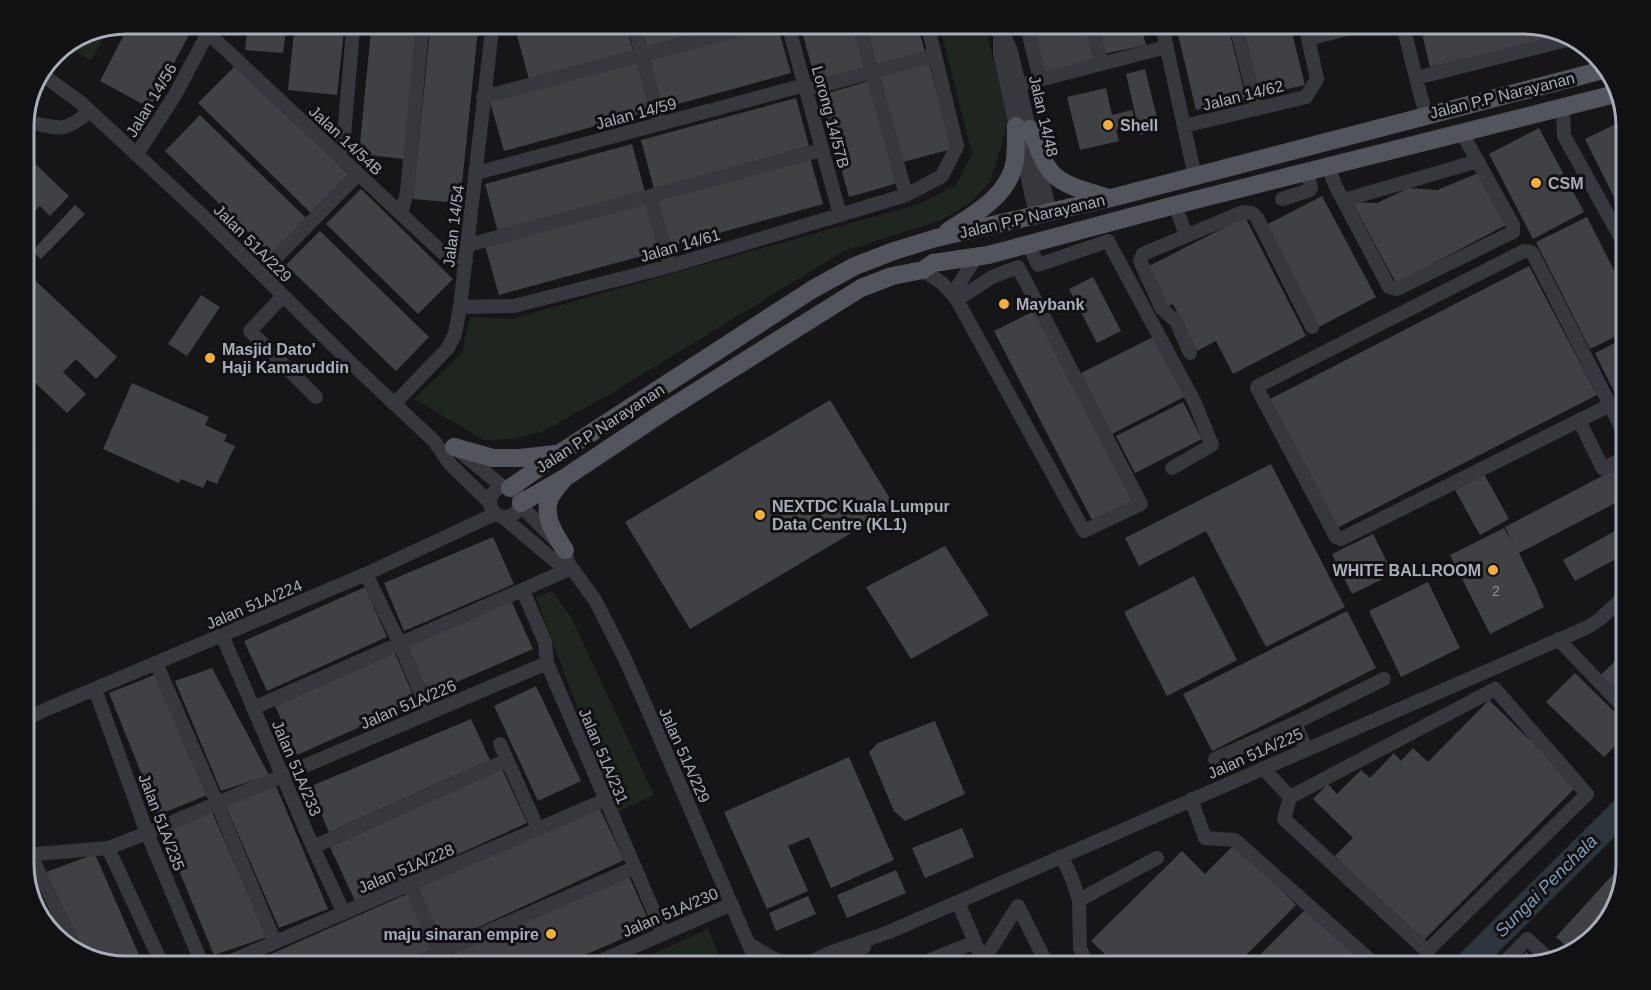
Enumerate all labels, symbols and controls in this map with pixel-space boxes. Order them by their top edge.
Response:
street label: Jalan 14/56 [123,60,180,140]
street label: Lorong 14/57B [809,64,852,170]
street label: Jalan P.P Narayanan [1428,69,1576,122]
street label: Jalan 14/48 [1026,74,1061,158]
street label: Jalan 14/62 [1201,77,1285,114]
street label: Jalan 14/59 [594,95,678,132]
street label: Jalan 14/54B [306,102,386,178]
place label: Shell [1120,117,1158,134]
marker: Shell [1101,118,1115,132]
place label: CSM [1548,175,1584,192]
marker: CSM [1529,176,1543,190]
street label: Jalan 14/54 [440,184,467,268]
street label: Jalan P.P Narayanan [958,191,1107,242]
street label: Jalan 51A/229 [210,201,295,286]
street label: Jalan 14/61 [638,226,722,265]
place label: Maybank [1016,296,1085,313]
marker: Maybank [997,297,1011,311]
place label: Masjid Dato' Haji Kamaruddin [222,341,349,376]
marker: Masjid Dato' Haji Kamaruddin [203,351,217,365]
street label: Jalan P.P Narayanan [533,381,667,476]
place label: NEXTDC Kuala Lumpur Data Centre (KL1) [772,498,950,533]
marker: NEXTDC Kuala Lumpur Data Centre (KL1) [753,508,767,522]
place label: WHITE BALLROOM [1333,562,1481,579]
marker: WHITE BALLROOM [1486,563,1500,577]
street label: Jalan 51A/224 [204,577,305,632]
house number: 2 [1492,583,1500,599]
street label: Jalan 51A/226 [358,677,459,732]
street label: Jalan 51A/229 [656,705,713,805]
street label: Jalan 51A/231 [576,706,631,807]
street label: Jalan 51A/233 [269,718,324,819]
street label: Jalan 51A/225 [1205,725,1305,782]
street label: Jalan 51A/235 [135,771,188,873]
water label: Sungai Penchala [1491,831,1601,941]
street label: Jalan 51A/228 [356,841,457,896]
street label: Jalan 51A/230 [620,885,721,940]
place label: maju sinaran empire [383,926,539,943]
marker: maju sinaran empire [544,927,558,941]

